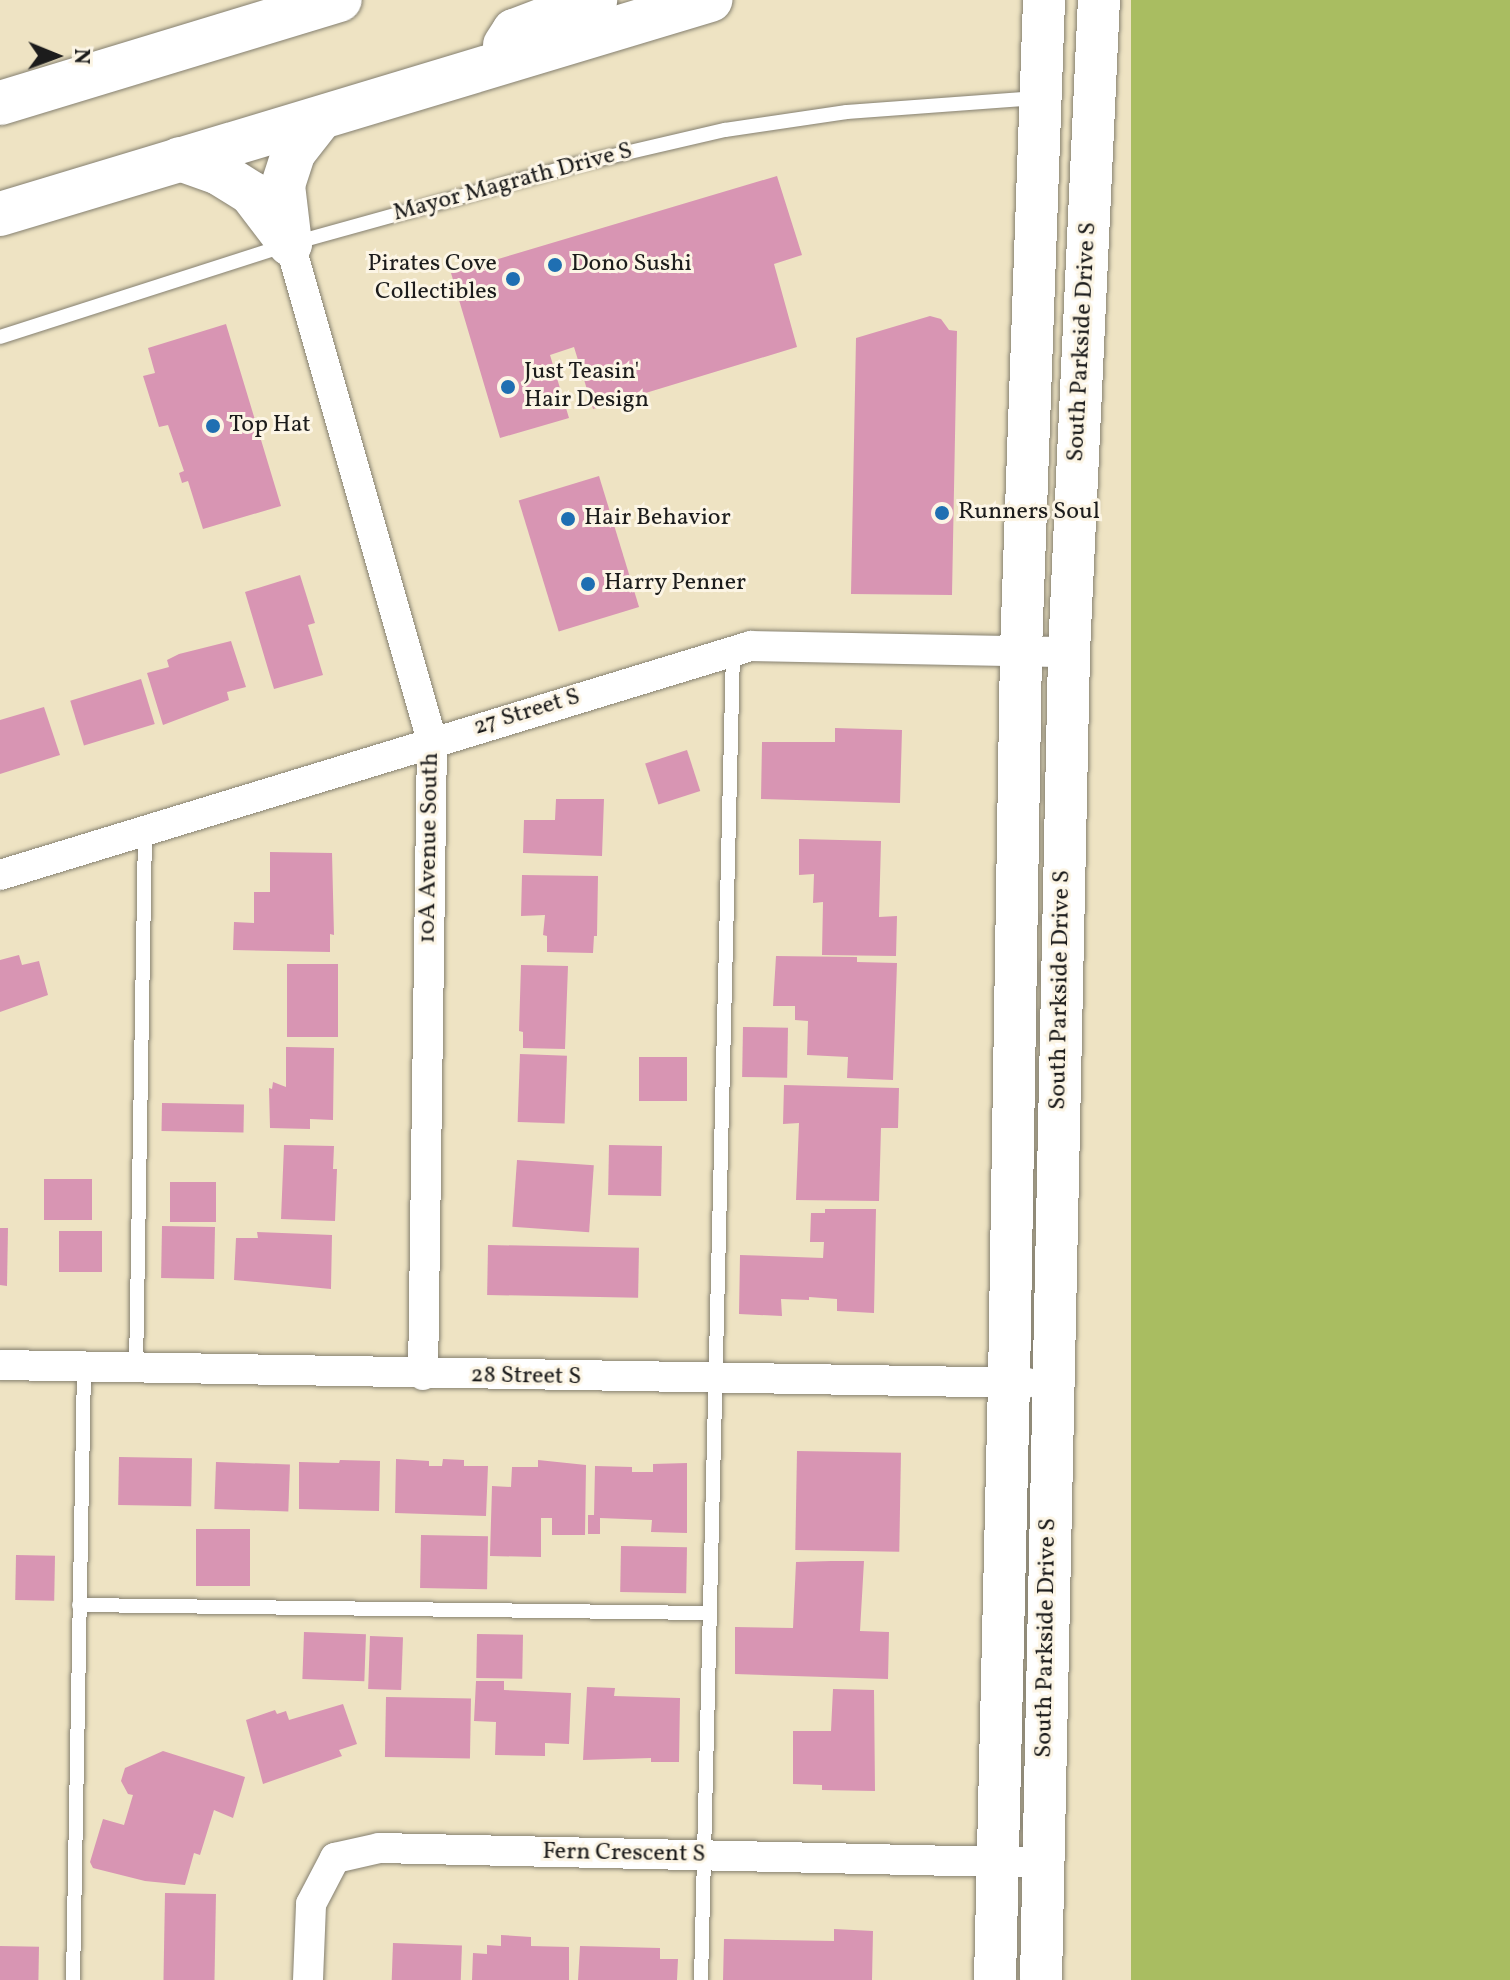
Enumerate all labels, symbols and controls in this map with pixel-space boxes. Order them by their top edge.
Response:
north arrow [16,16,96,96]
text: N [65,48,96,65]
street label: Mayor Magrath Drive S [390,137,636,229]
street label: South Parkside Drive S [1062,221,1104,463]
place label: Pirates Cove Collectibles [368,251,497,307]
place label: Dono Sushi [571,251,692,279]
marker: Dono Sushi [546,256,564,274]
marker: Pirates Cove Collectibles [504,270,522,288]
place label: Just Teasin' Hair Design [524,359,649,415]
marker: Just Teasin' Hair Design [499,378,517,396]
place label: Top Hat [229,412,311,440]
marker: Top Hat [204,417,222,435]
place label: Runners Soul [958,499,1100,527]
marker: Runners Soul [933,504,951,522]
place label: Hair Behavior [584,505,731,533]
marker: Hair Behavior [559,510,577,528]
place label: Harry Penner [604,570,747,598]
marker: Harry Penner [579,575,597,593]
street label: 27 Street S [470,683,584,743]
street label: 10A Avenue South [414,752,446,944]
street label: South Parkside Drive S [1045,870,1077,1110]
street label: 28 Street S [470,1362,582,1392]
street label: South Parkside Drive S [1031,1518,1063,1758]
street label: Fern Crescent S [542,1838,706,1870]

